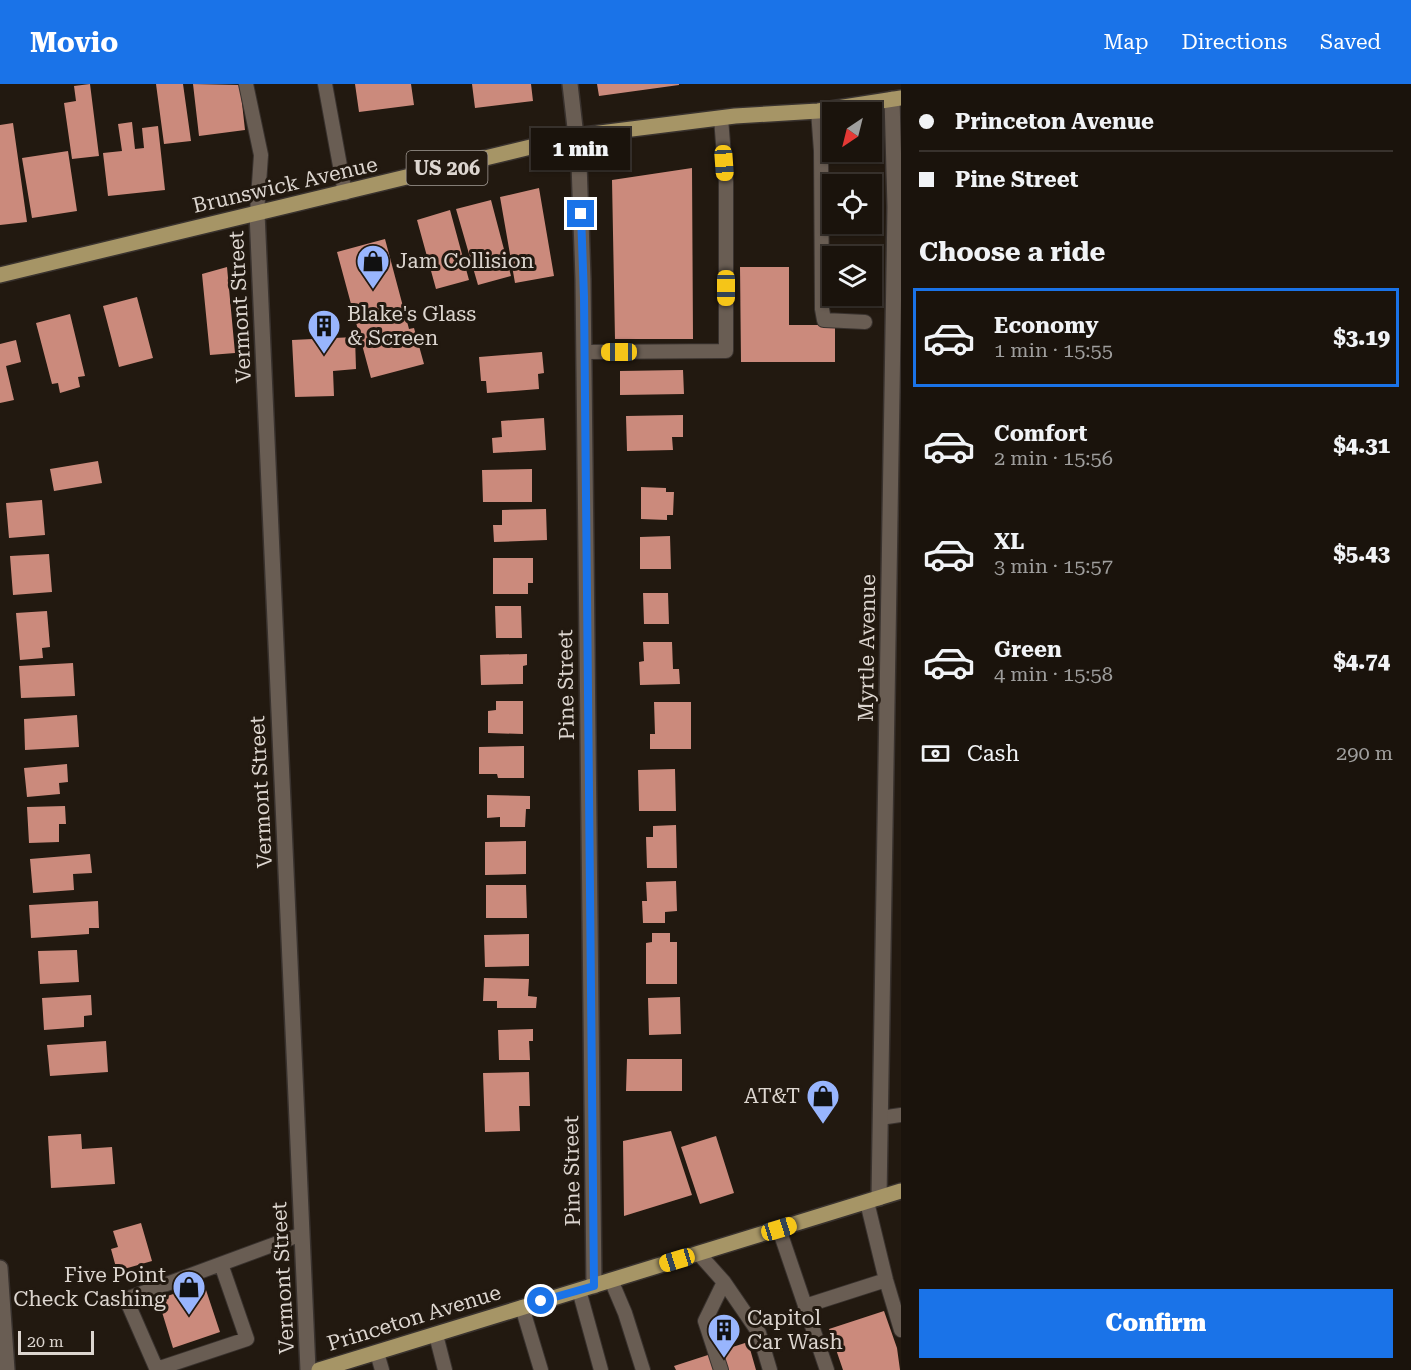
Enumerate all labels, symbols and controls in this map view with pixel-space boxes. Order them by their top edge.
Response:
text: Movio [30,26,118,59]
text: Map [1104,30,1148,54]
text: Directions [1181,30,1287,54]
text: Saved [1320,30,1381,54]
north arrow [822,102,882,162]
map controls [822,102,882,306]
text: Princeton Avenue [955,109,1154,134]
callout: 1 min [532,127,630,169]
text: 1 min [552,137,609,161]
car [714,144,734,182]
road number: US 206 [406,151,488,185]
street label: Brunswick Avenue [190,152,380,218]
text: Pine Street [955,167,1079,192]
button: locate [822,174,882,234]
route end [567,200,594,227]
street label: Vermont Street [224,230,256,384]
text: Choose a ride [919,236,1105,268]
shop icon: Jam Collision [355,243,391,290]
button: layers [822,246,882,306]
place label: Jam Collision [396,249,535,273]
car [717,270,735,306]
place label: Blake's Glass & Screen [347,302,476,350]
building icon: Blake's Glass & Screen [306,308,342,355]
icon: car [922,311,976,365]
text: Economy [994,313,1098,338]
text: $3.19 [1333,325,1390,350]
text: 1 min · 15:55 [994,338,1113,362]
car [601,343,637,361]
icon: car [922,419,976,473]
text: Comfort [994,421,1087,446]
text: $4.31 [1333,433,1390,458]
text: 2 min · 15:56 [994,446,1113,470]
icon: car [922,527,976,581]
text: XL [994,529,1024,554]
text: $5.43 [1333,541,1390,566]
text: 3 min · 15:57 [994,554,1113,578]
street label: Myrtle Avenue [854,574,880,722]
street label: Pine Street [553,629,579,741]
icon: car [922,635,976,689]
text: Green [994,637,1062,662]
text: $4.74 [1333,649,1390,674]
text: 4 min · 15:58 [994,662,1113,686]
street label: Vermont Street [245,715,277,869]
icon: cash [919,737,952,770]
text: Cash [967,741,1019,766]
text: 290 m [1336,741,1393,765]
shop icon: AT&T [805,1078,841,1125]
place label: AT&T [744,1084,800,1108]
street label: Pine Street [559,1115,585,1227]
street label: Vermont Street [267,1201,299,1355]
car [759,1215,799,1243]
car [657,1246,697,1274]
place label: Five Point Check Cashing [13,1263,166,1311]
shop icon: Five Point Check Cashing [171,1269,207,1316]
street label: Princeton Avenue [324,1280,504,1356]
route start [527,1287,554,1314]
button: Confirm [919,1289,1393,1358]
place label: Capitol Car Wash [747,1306,843,1354]
building icon: Capitol Car Wash [706,1312,742,1359]
scale bar [18,1328,94,1356]
text: 20 m [27,1332,64,1351]

